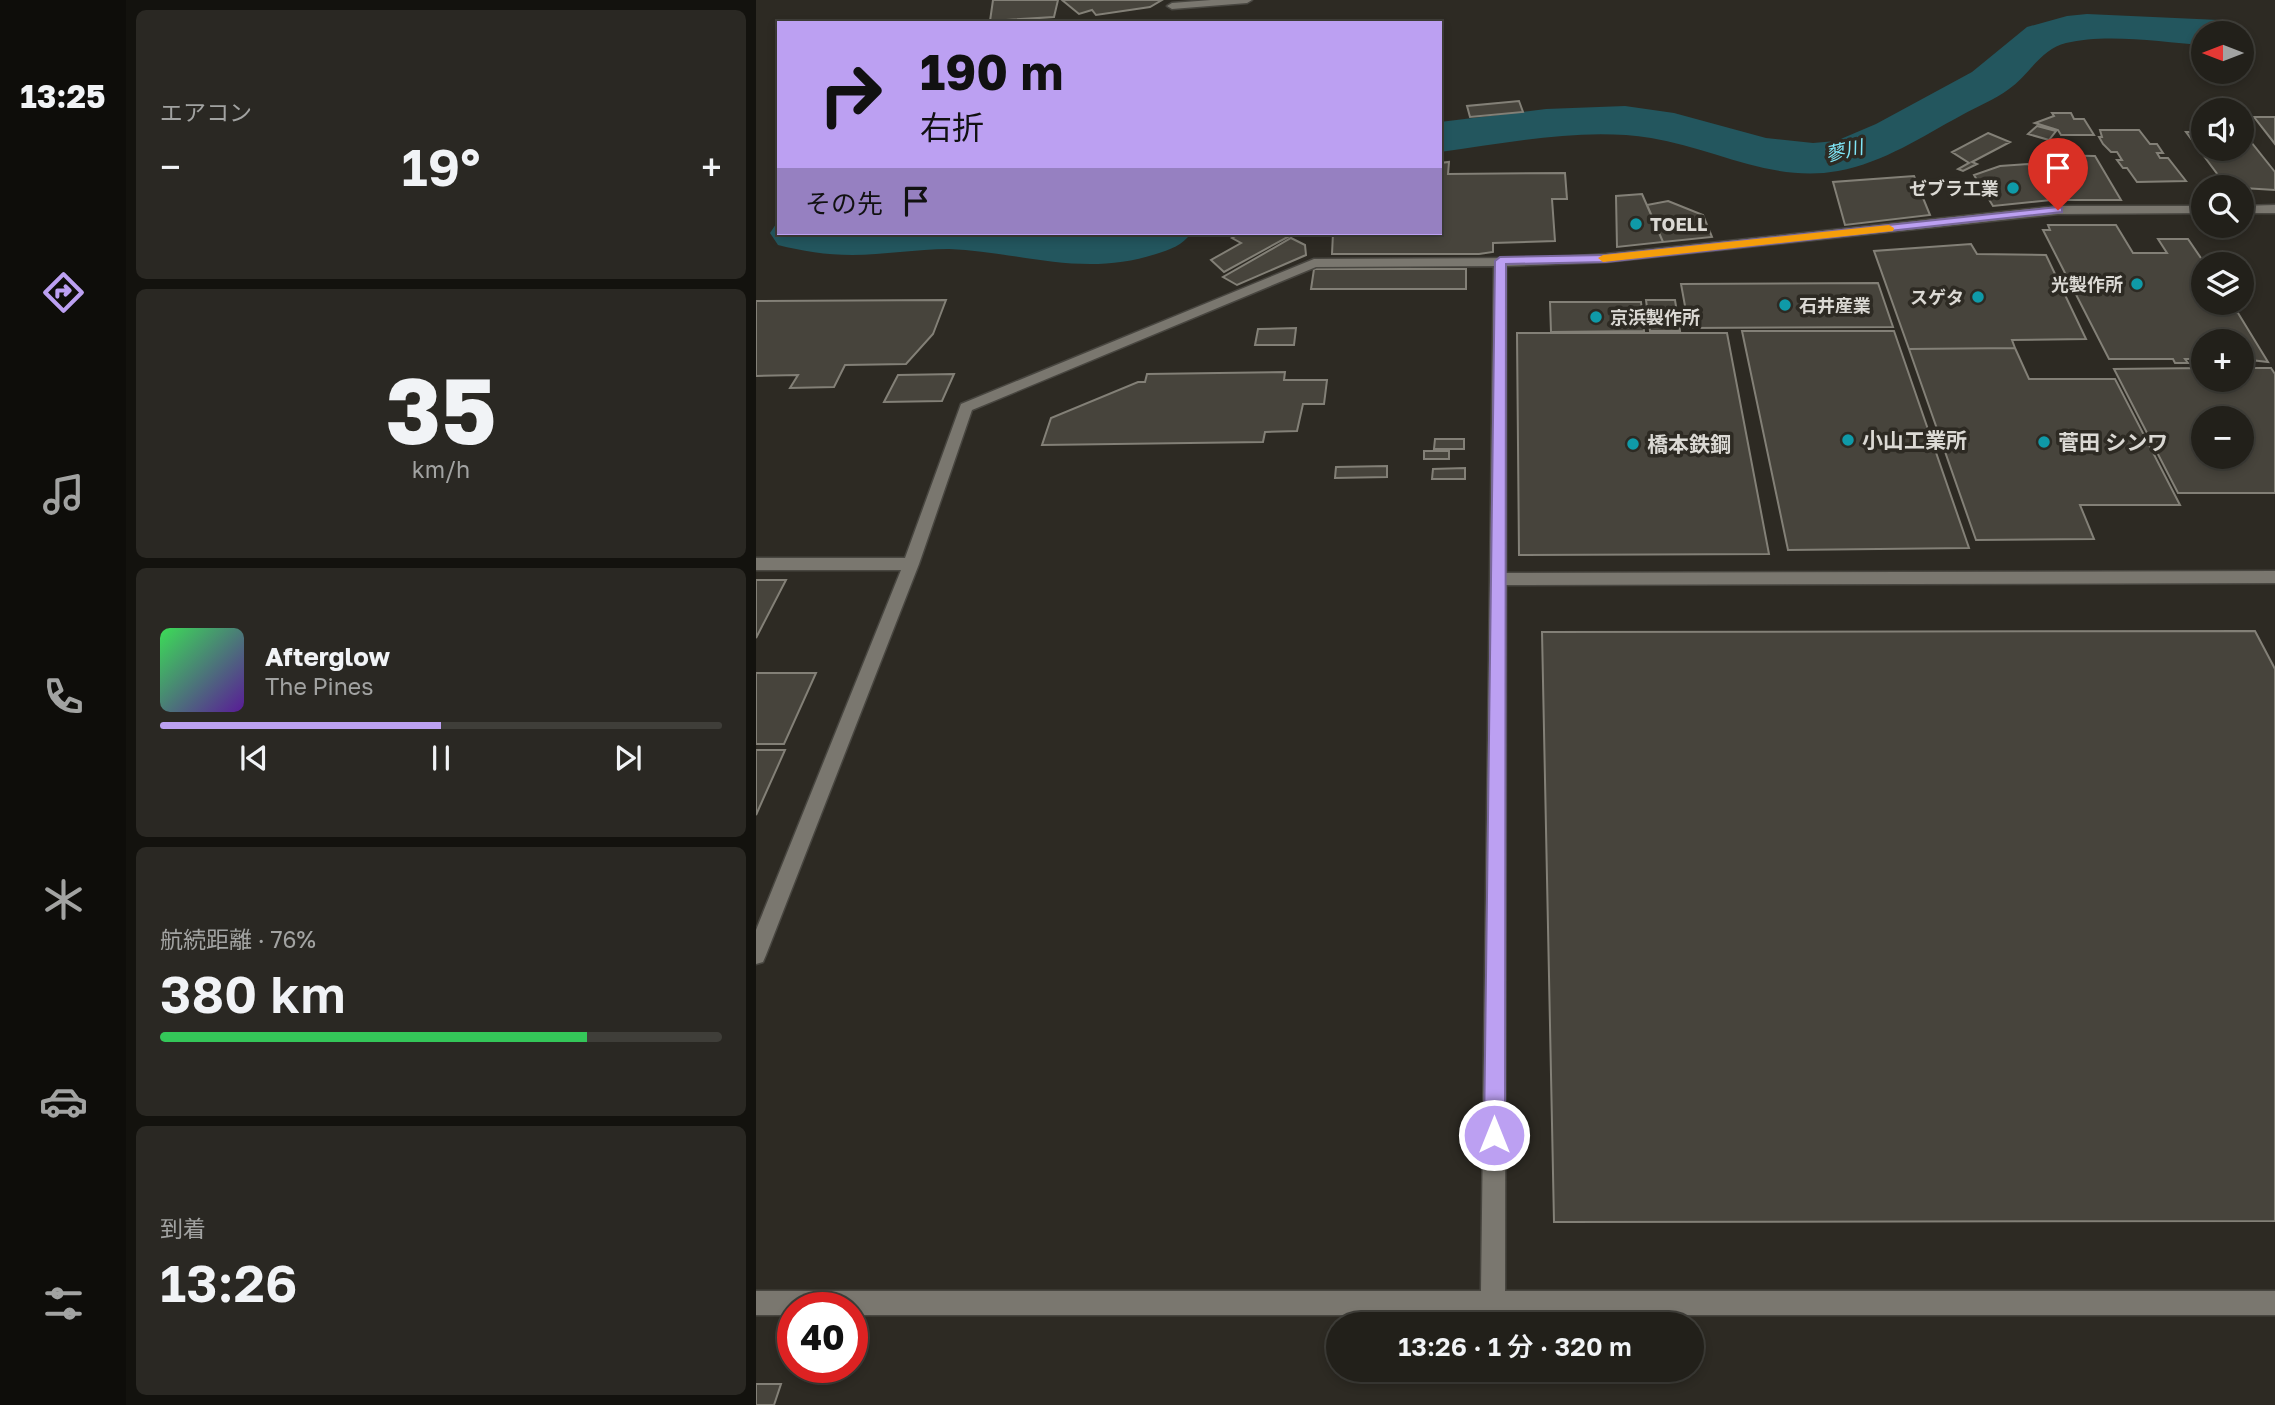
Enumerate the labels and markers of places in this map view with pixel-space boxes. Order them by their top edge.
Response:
pin [2028,138,2088,210]
place label: ゼブラ工業 [1909,177,1999,199]
marker: ゼブラ工業 [2005,180,2021,196]
place label: TOELL [1650,213,1707,235]
marker: TOELL [1628,216,1644,232]
place label: 光製作所 [2051,273,2123,295]
marker: 光製作所 [2129,276,2145,292]
place label: スゲタ [1910,286,1964,308]
marker: スゲタ [1970,289,1986,305]
place label: 石井産業 [1799,294,1871,316]
marker: 石井産業 [1777,297,1793,313]
place label: 京浜製作所 [1610,306,1700,328]
marker: 京浜製作所 [1588,309,1604,325]
place label: 小山工業所 [1862,427,1967,453]
place label: 菅田 シンワ [2058,429,2168,455]
place label: 橋本鉄鋼 [1647,431,1731,457]
marker: 小山工業所 [1840,432,1856,448]
marker: 菅田 シンワ [2036,434,2052,450]
marker: 橋本鉄鋼 [1625,436,1641,452]

